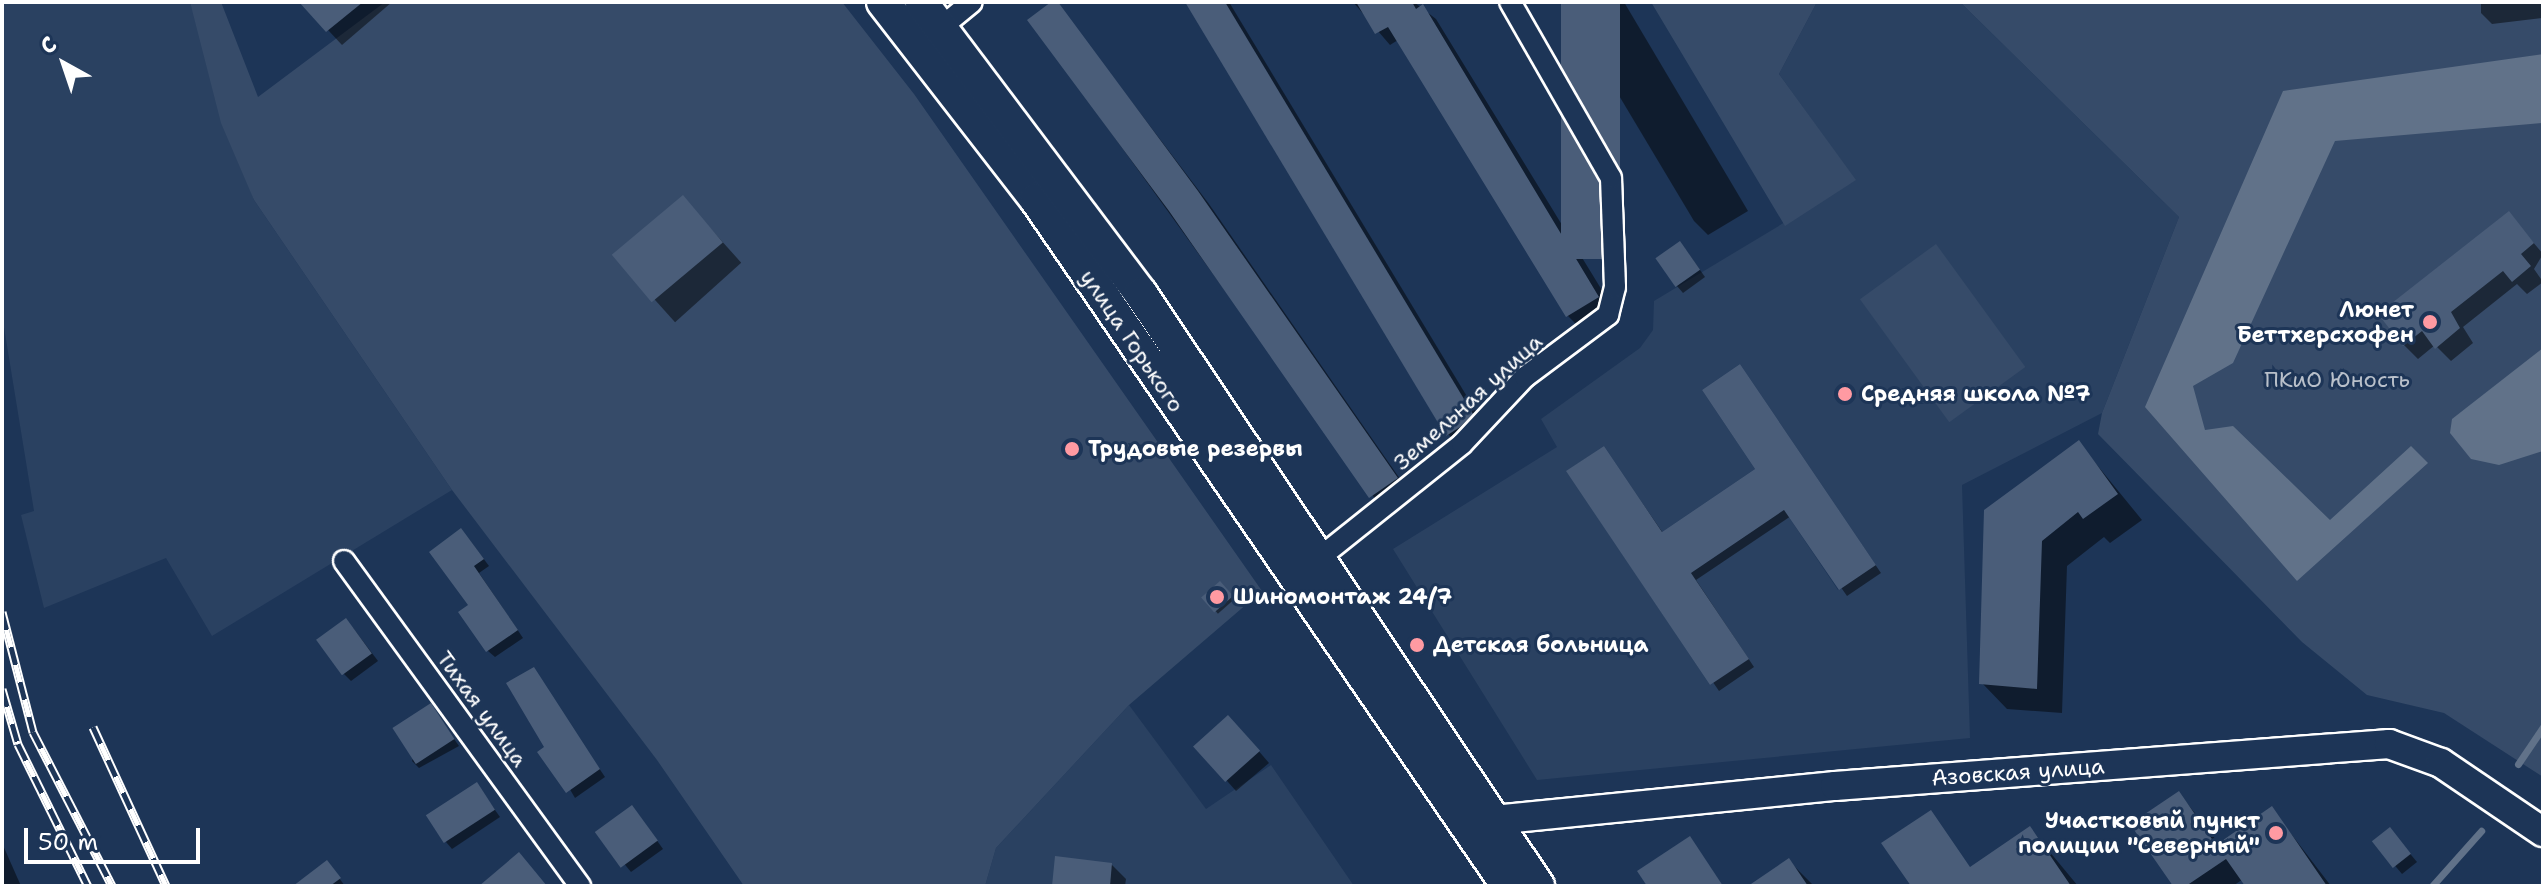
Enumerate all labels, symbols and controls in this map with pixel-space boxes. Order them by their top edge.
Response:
north arrow [24,24,104,104]
text: С [34,30,63,61]
street label: улица Горького [1075,265,1189,417]
place label: Люнет Беттхерсхофен [2237,296,2414,348]
marker: Люнет Беттхерсхофен [2421,313,2439,331]
street label: Земельная улица [1388,328,1548,476]
park label: ПКиО Юность [2264,367,2410,393]
place label: Средняя школа №7 [1861,381,2090,407]
marker: Средняя школа №7 [1836,385,1854,403]
place label: Трудовые резервы [1088,436,1303,462]
marker: Трудовые резервы [1063,440,1081,458]
place label: Шиномонтаж 24/7 [1233,584,1452,610]
marker: Шиномонтаж 24/7 [1208,588,1226,606]
place label: Детская больница [1433,632,1648,658]
marker: Детская больница [1408,636,1426,654]
street label: Тихая улица [431,646,533,772]
street label: Азовская улица [1931,753,2105,791]
place label: Участковый пункт полиции "Северный" [2018,807,2260,858]
scale bar [28,812,204,862]
marker: Участковый пункт полиции "Северный" [2267,824,2285,842]
text: 50 m [38,826,98,858]

